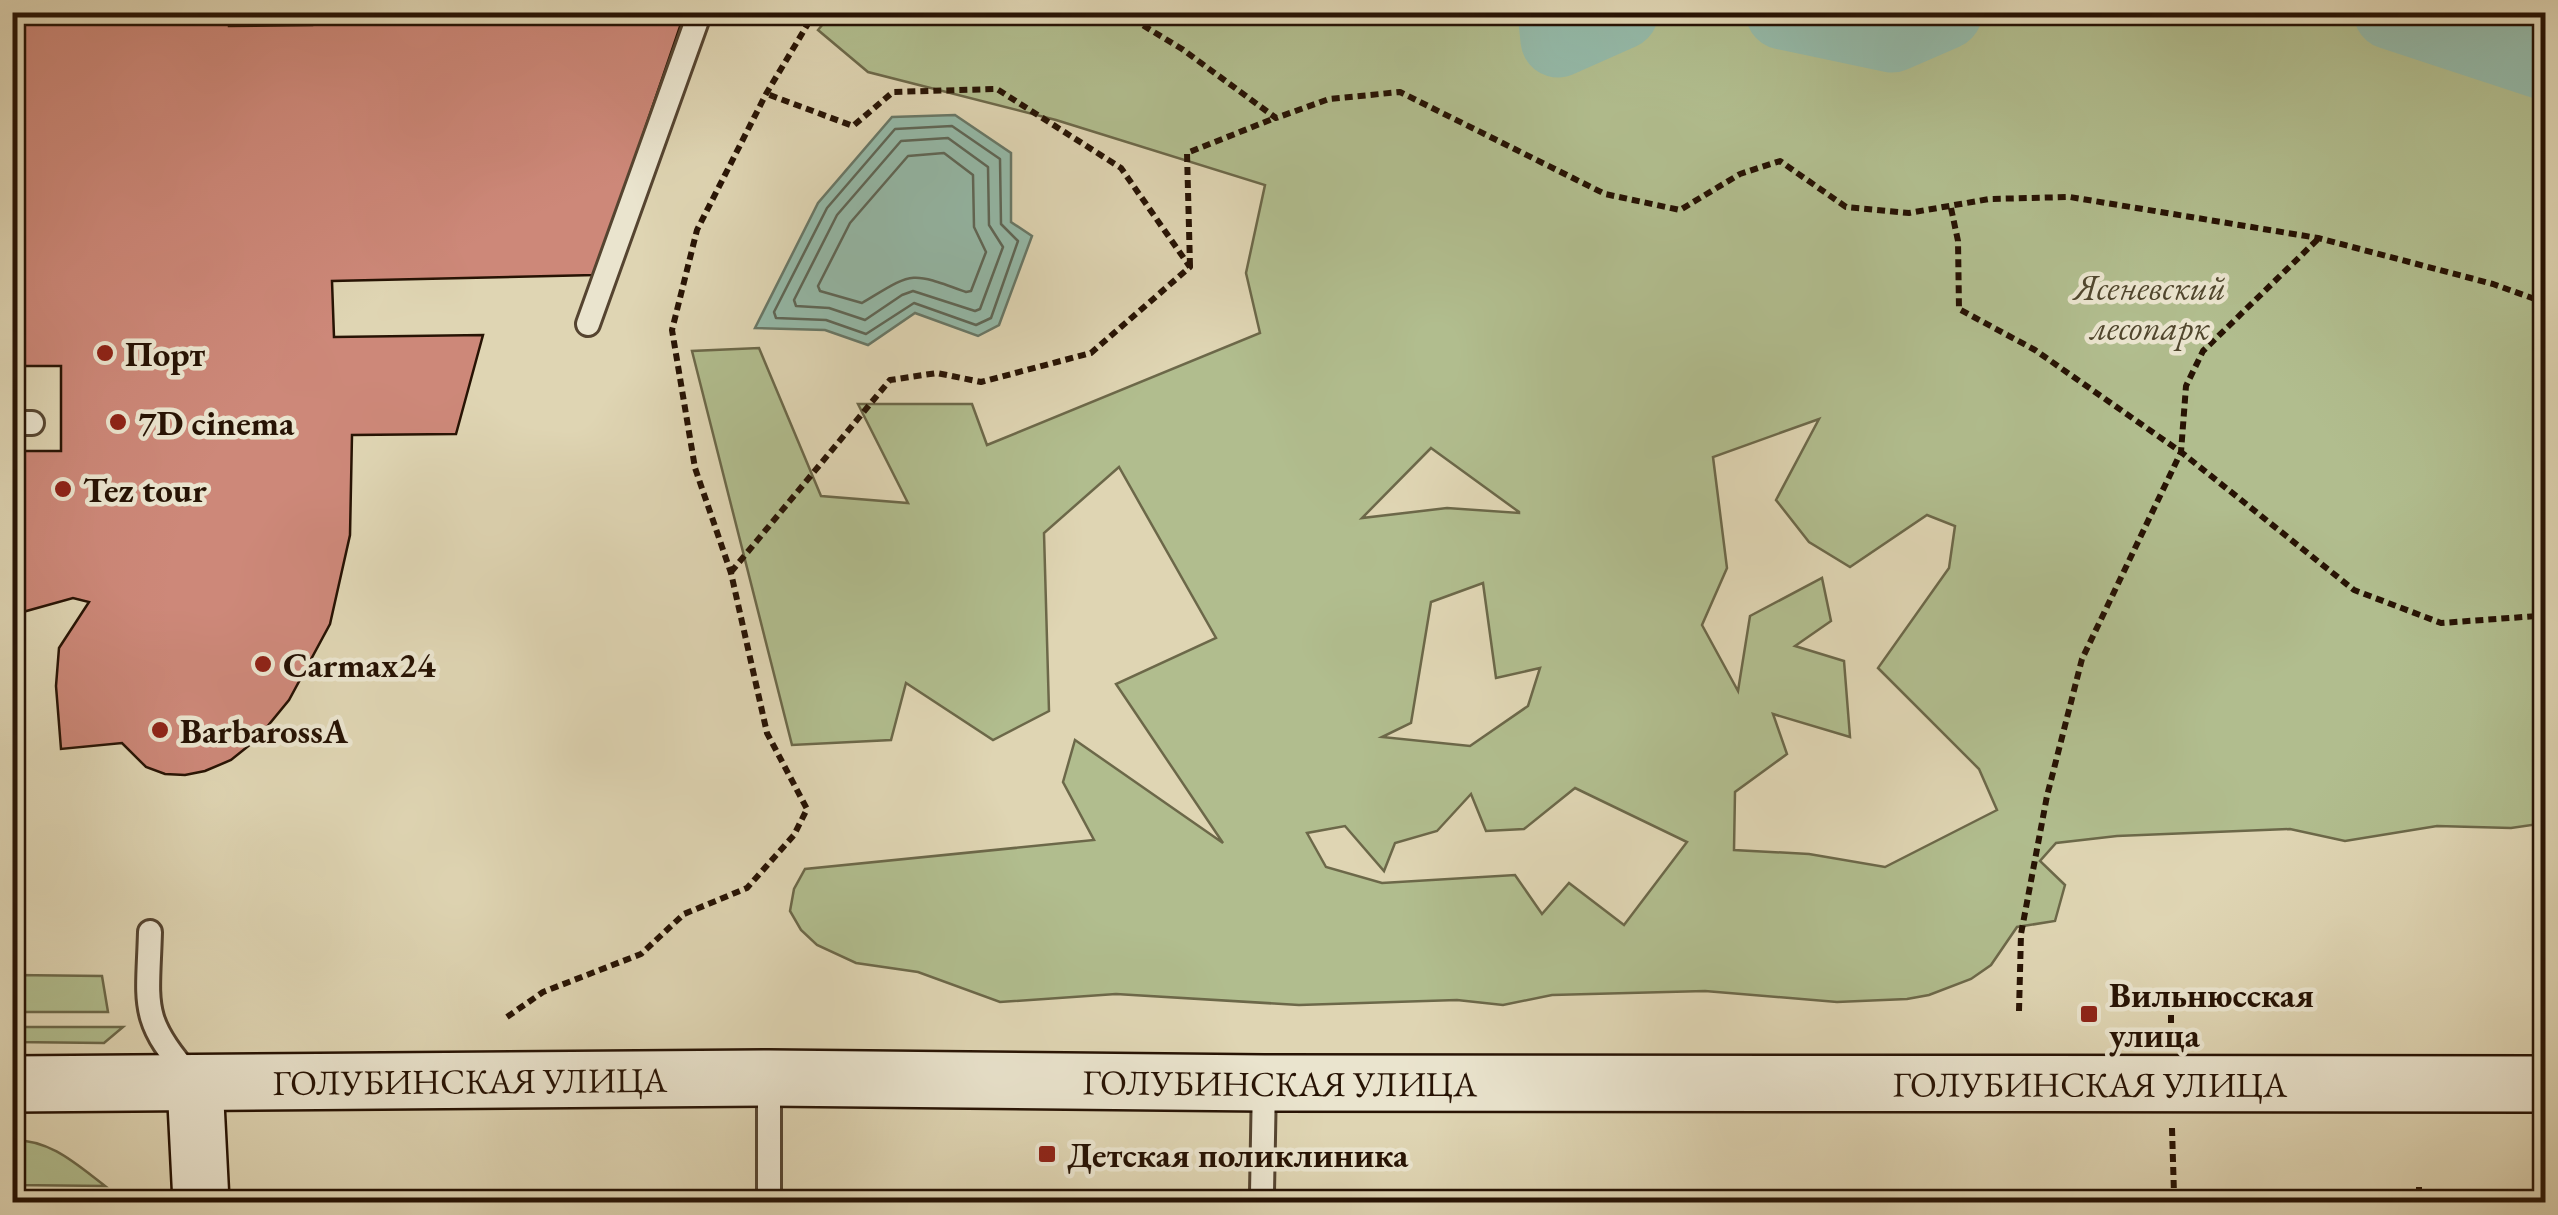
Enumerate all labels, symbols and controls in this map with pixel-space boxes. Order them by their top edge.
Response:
park label: Ясеневский лесопарк [2071,265,2226,351]
place label: Порт [125,331,206,376]
marker: Порт [94,342,116,364]
place label: 7D cinema [138,400,295,445]
marker: 7D cinema [107,411,129,433]
place label: Tez tour [83,467,207,512]
marker: Tez tour [52,478,74,500]
place label: Carmax24 [283,642,436,687]
marker: Carmax24 [252,653,274,675]
place label: BarbarossA [180,708,349,753]
marker: BarbarossA [149,719,171,741]
place label: Вильнюсская улица [2109,972,2314,1057]
marker: Вильнюсская улица [2078,1003,2100,1025]
street label: ГОЛУБИНСКАЯ УЛИЦА [273,1056,668,1104]
street label: ГОЛУБИНСКАЯ УЛИЦА [1082,1059,1478,1106]
street label: ГОЛУБИНСКАЯ УЛИЦА [1893,1061,2288,1106]
place label: Детская поликлиника [1067,1132,1409,1177]
marker: Детская поликлиника [1036,1143,1058,1165]

